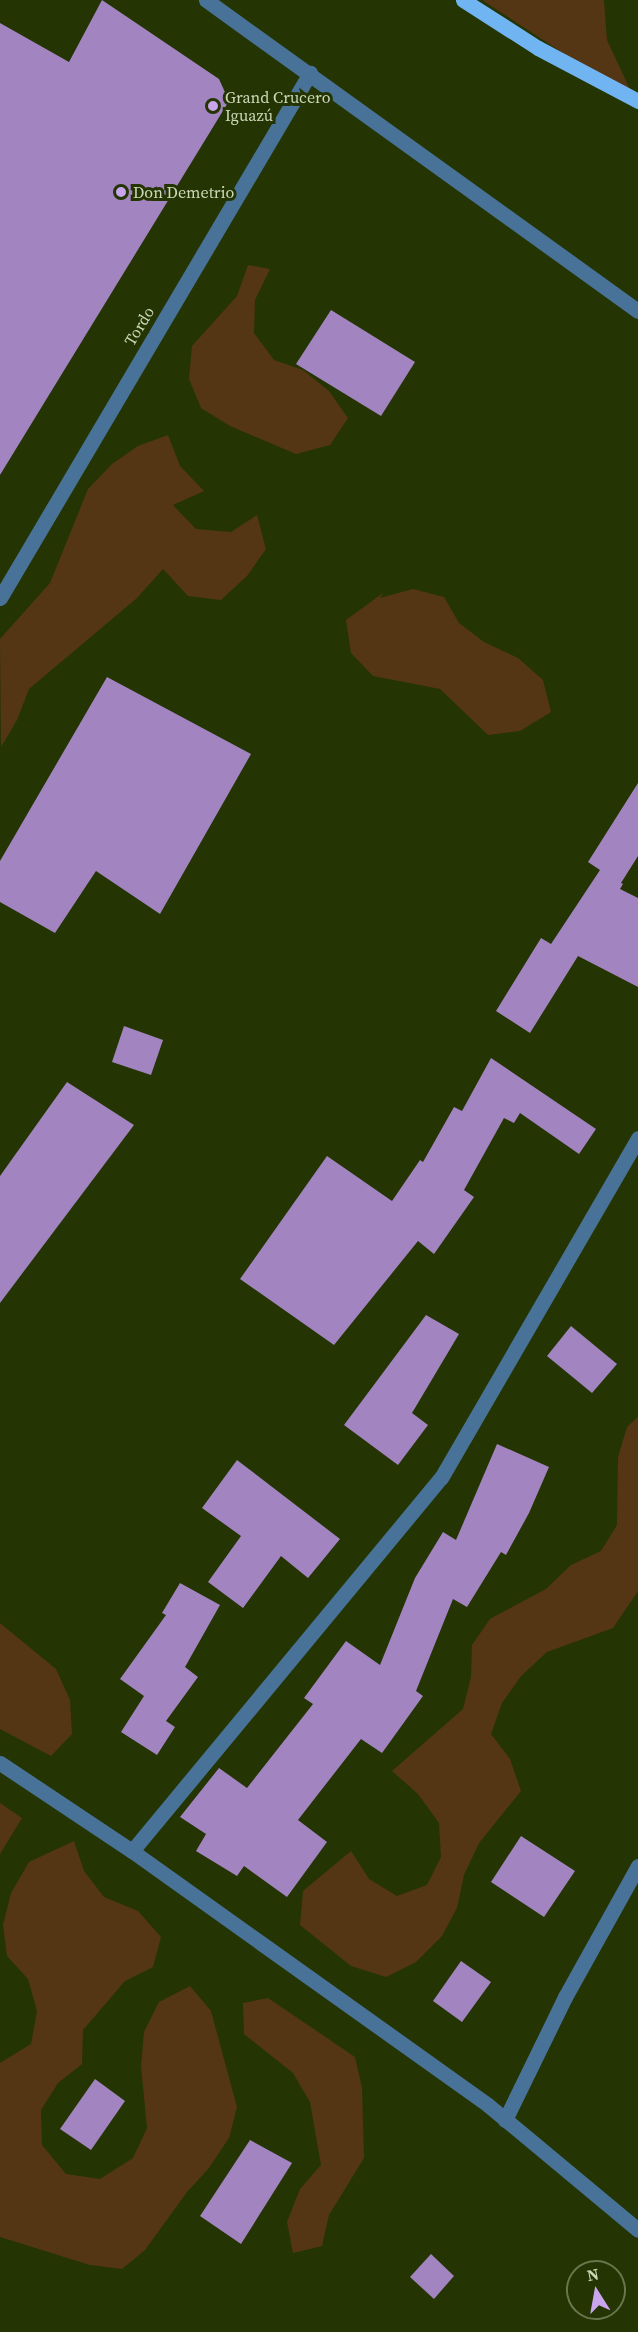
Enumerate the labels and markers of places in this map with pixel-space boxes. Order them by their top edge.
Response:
place label: Grand Crucero Iguazú [225,87,330,125]
marker: Grand Crucero Iguazú [206,99,220,113]
place label: Don Demetrio [133,182,234,202]
marker: Don Demetrio [114,185,128,199]

